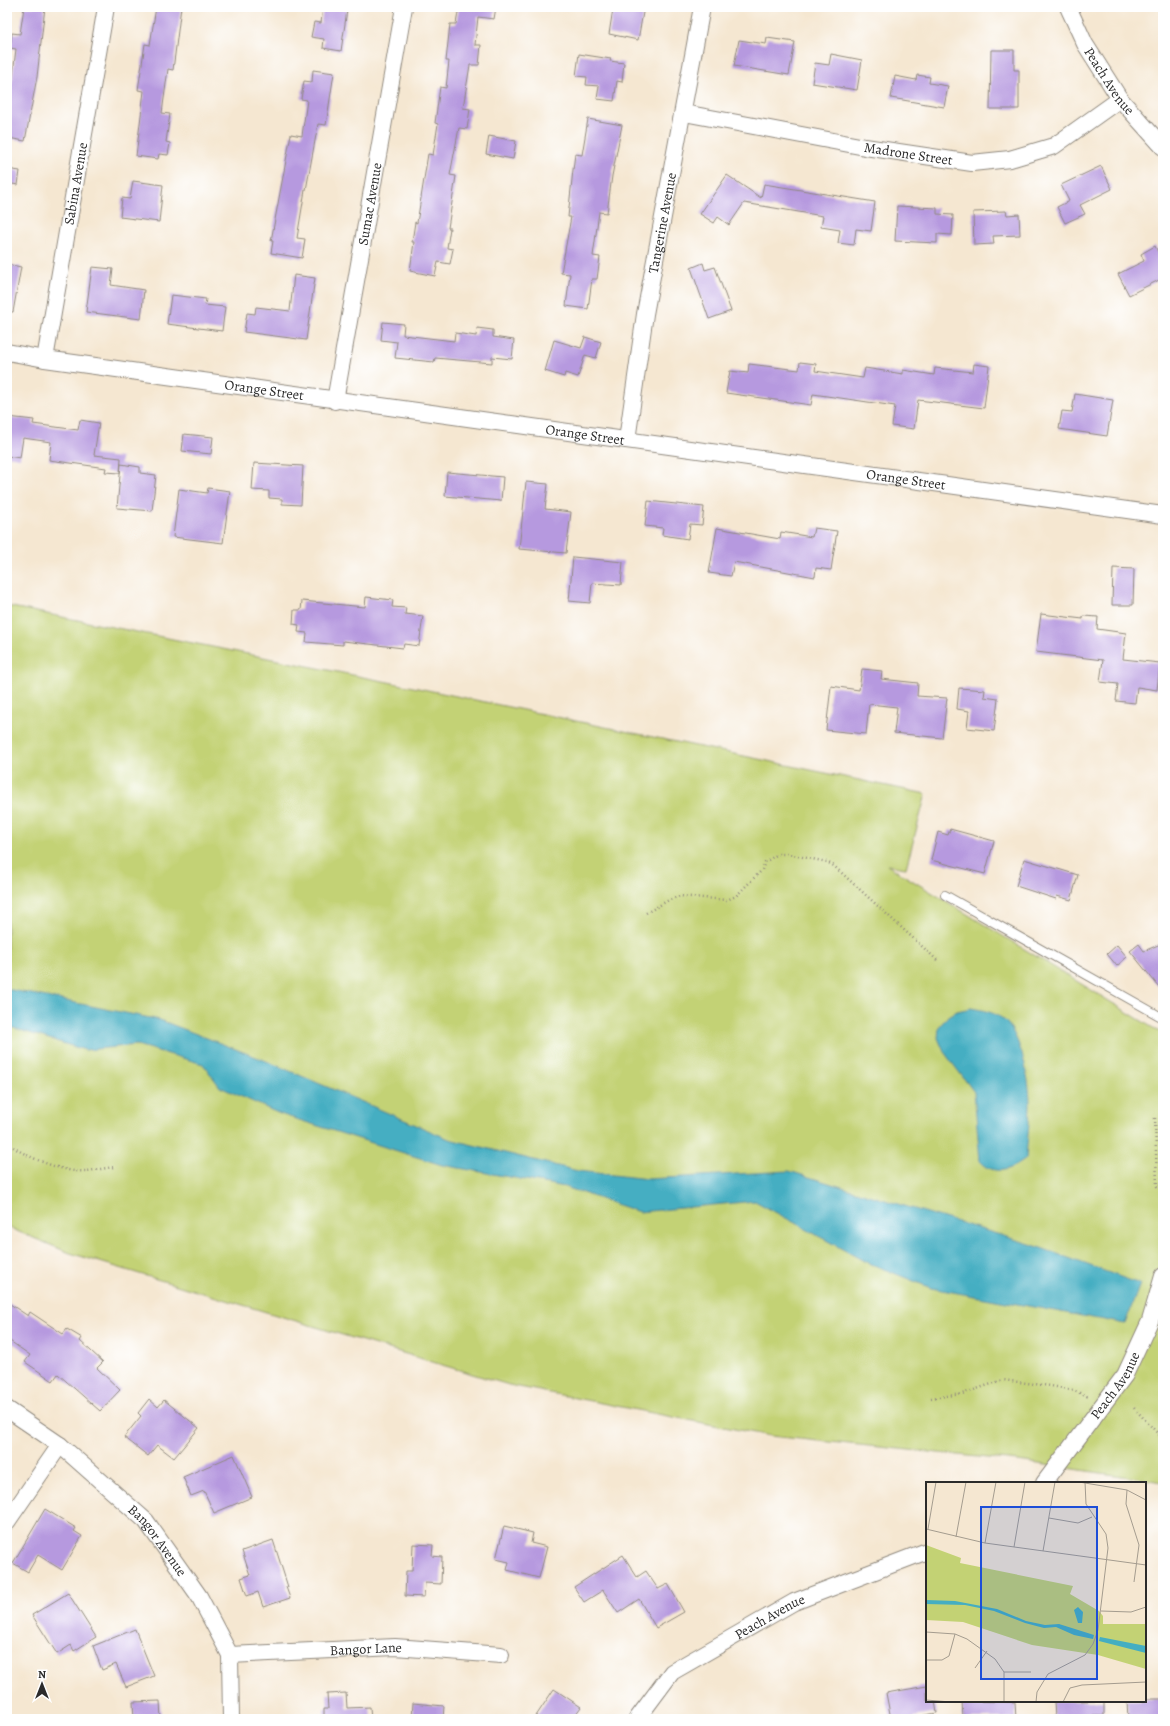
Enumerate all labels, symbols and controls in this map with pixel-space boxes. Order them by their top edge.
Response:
street label: Peach Avenue [1080,43,1139,119]
street label: Madrone Street [863,137,954,170]
street label: Sabina Avenue [59,141,92,226]
street label: Sumac Avenue [353,161,386,247]
street label: Tangerine Avenue [643,171,681,275]
street label: Orange Street [223,375,305,405]
street label: Orange Street [544,419,626,449]
street label: Orange Street [865,464,947,494]
street label: Peach Avenue [1086,1348,1144,1423]
inset map [926,1482,1146,1702]
street label: Bangor Avenue [124,1500,192,1580]
street label: Peach Avenue [731,1589,807,1644]
street label: Bangor Lane [329,1637,403,1660]
north arrow [22,1664,62,1704]
text: N [38,1667,46,1682]

